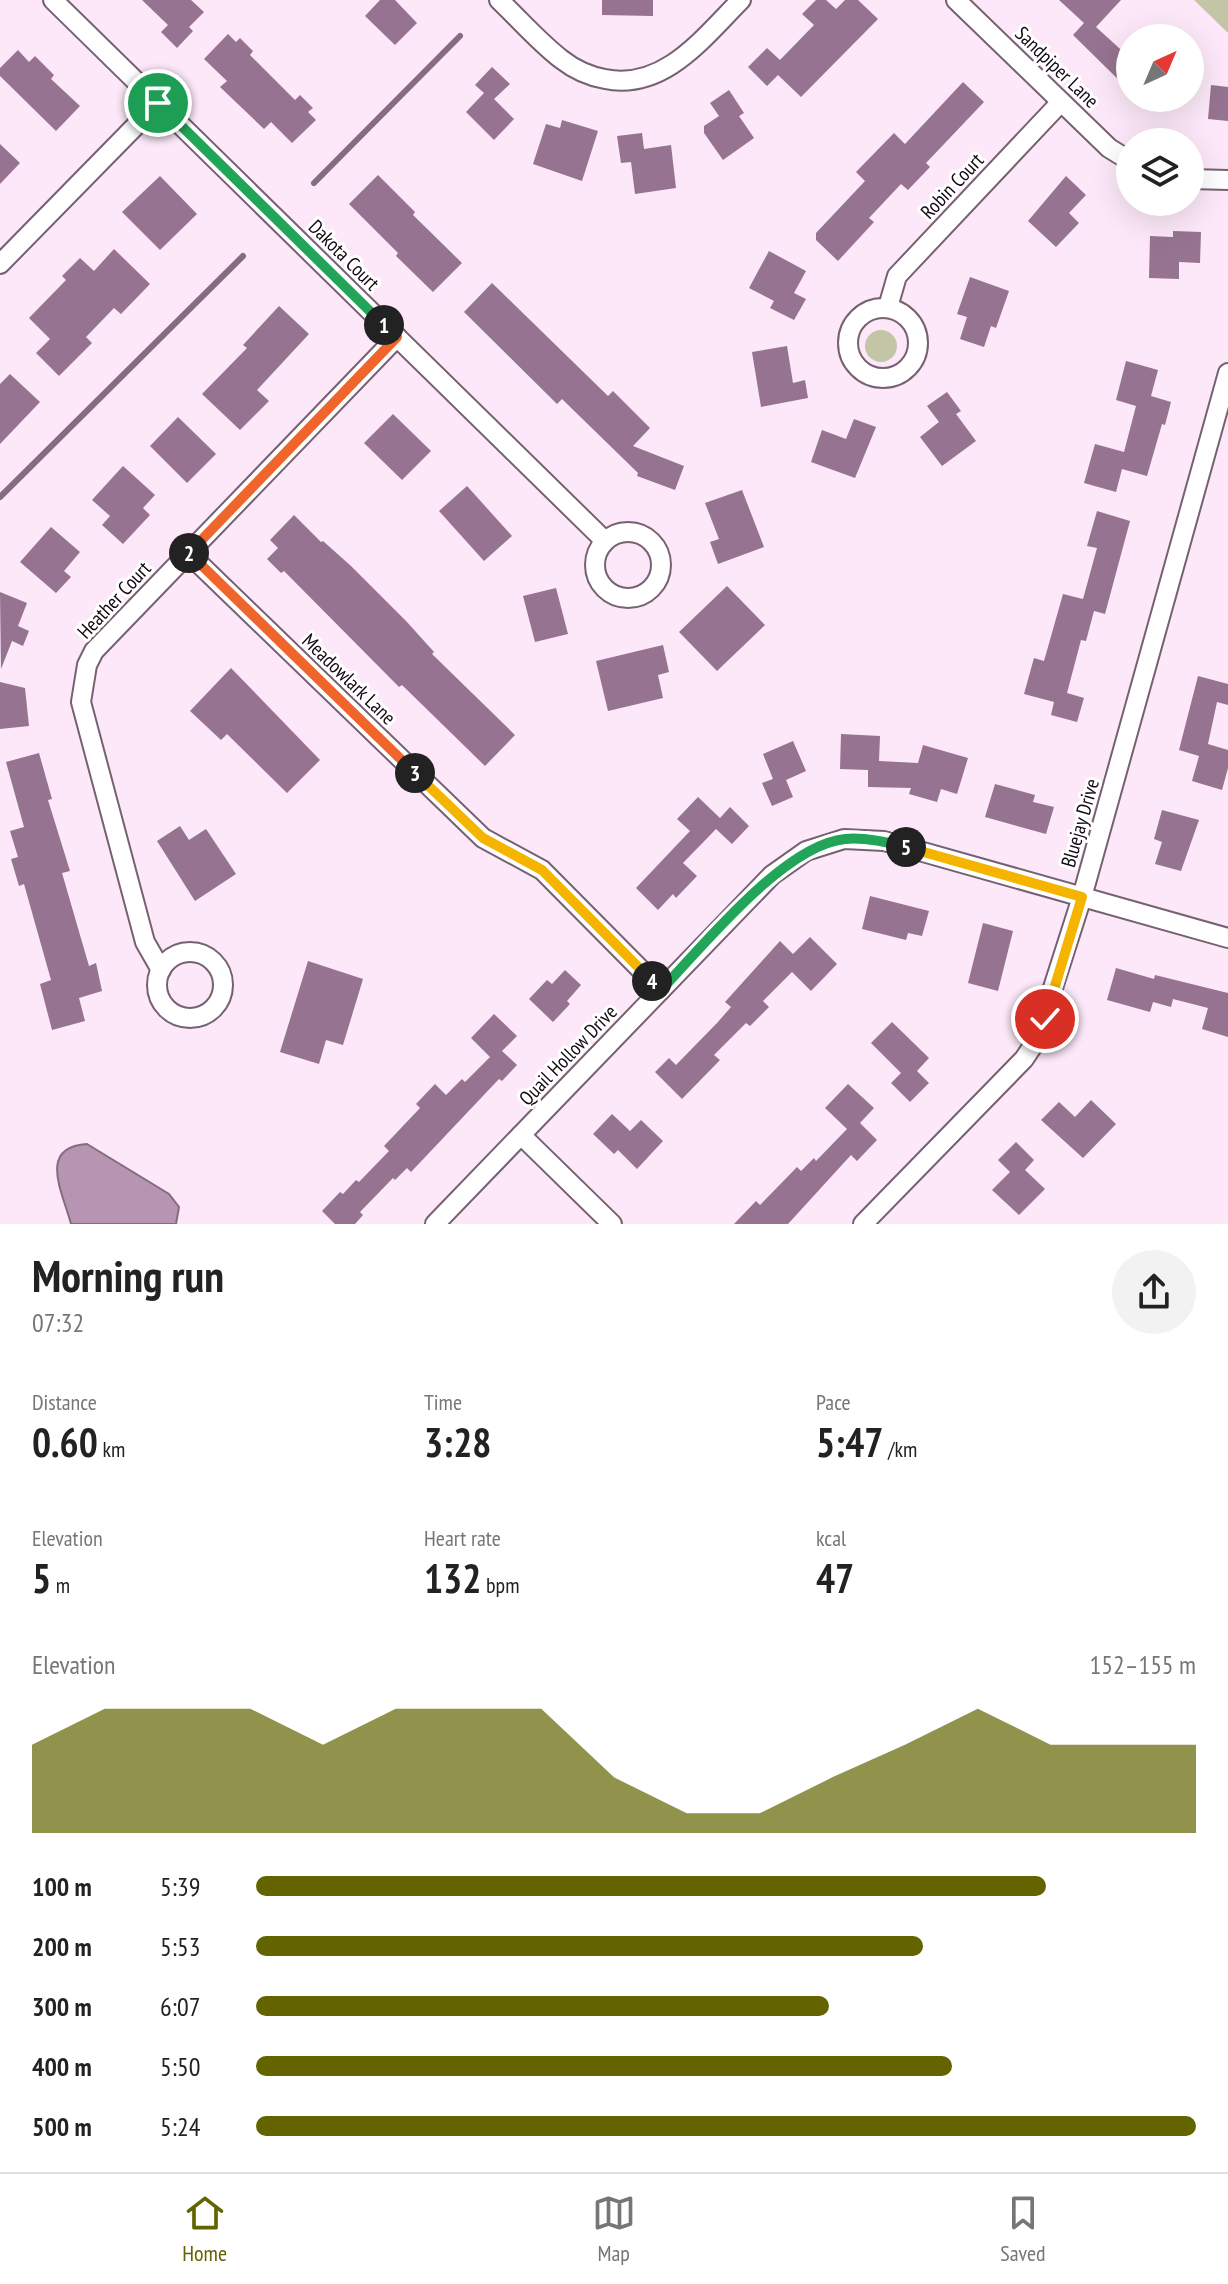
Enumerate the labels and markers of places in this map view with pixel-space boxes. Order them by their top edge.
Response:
pin [124,69,192,137]
pin: 1 [364,305,404,345]
pin: 2 [169,533,209,573]
pin: 3 [395,753,435,793]
pin: 5 [886,827,926,867]
pin: 4 [632,961,672,1001]
pin [1011,985,1079,1053]

